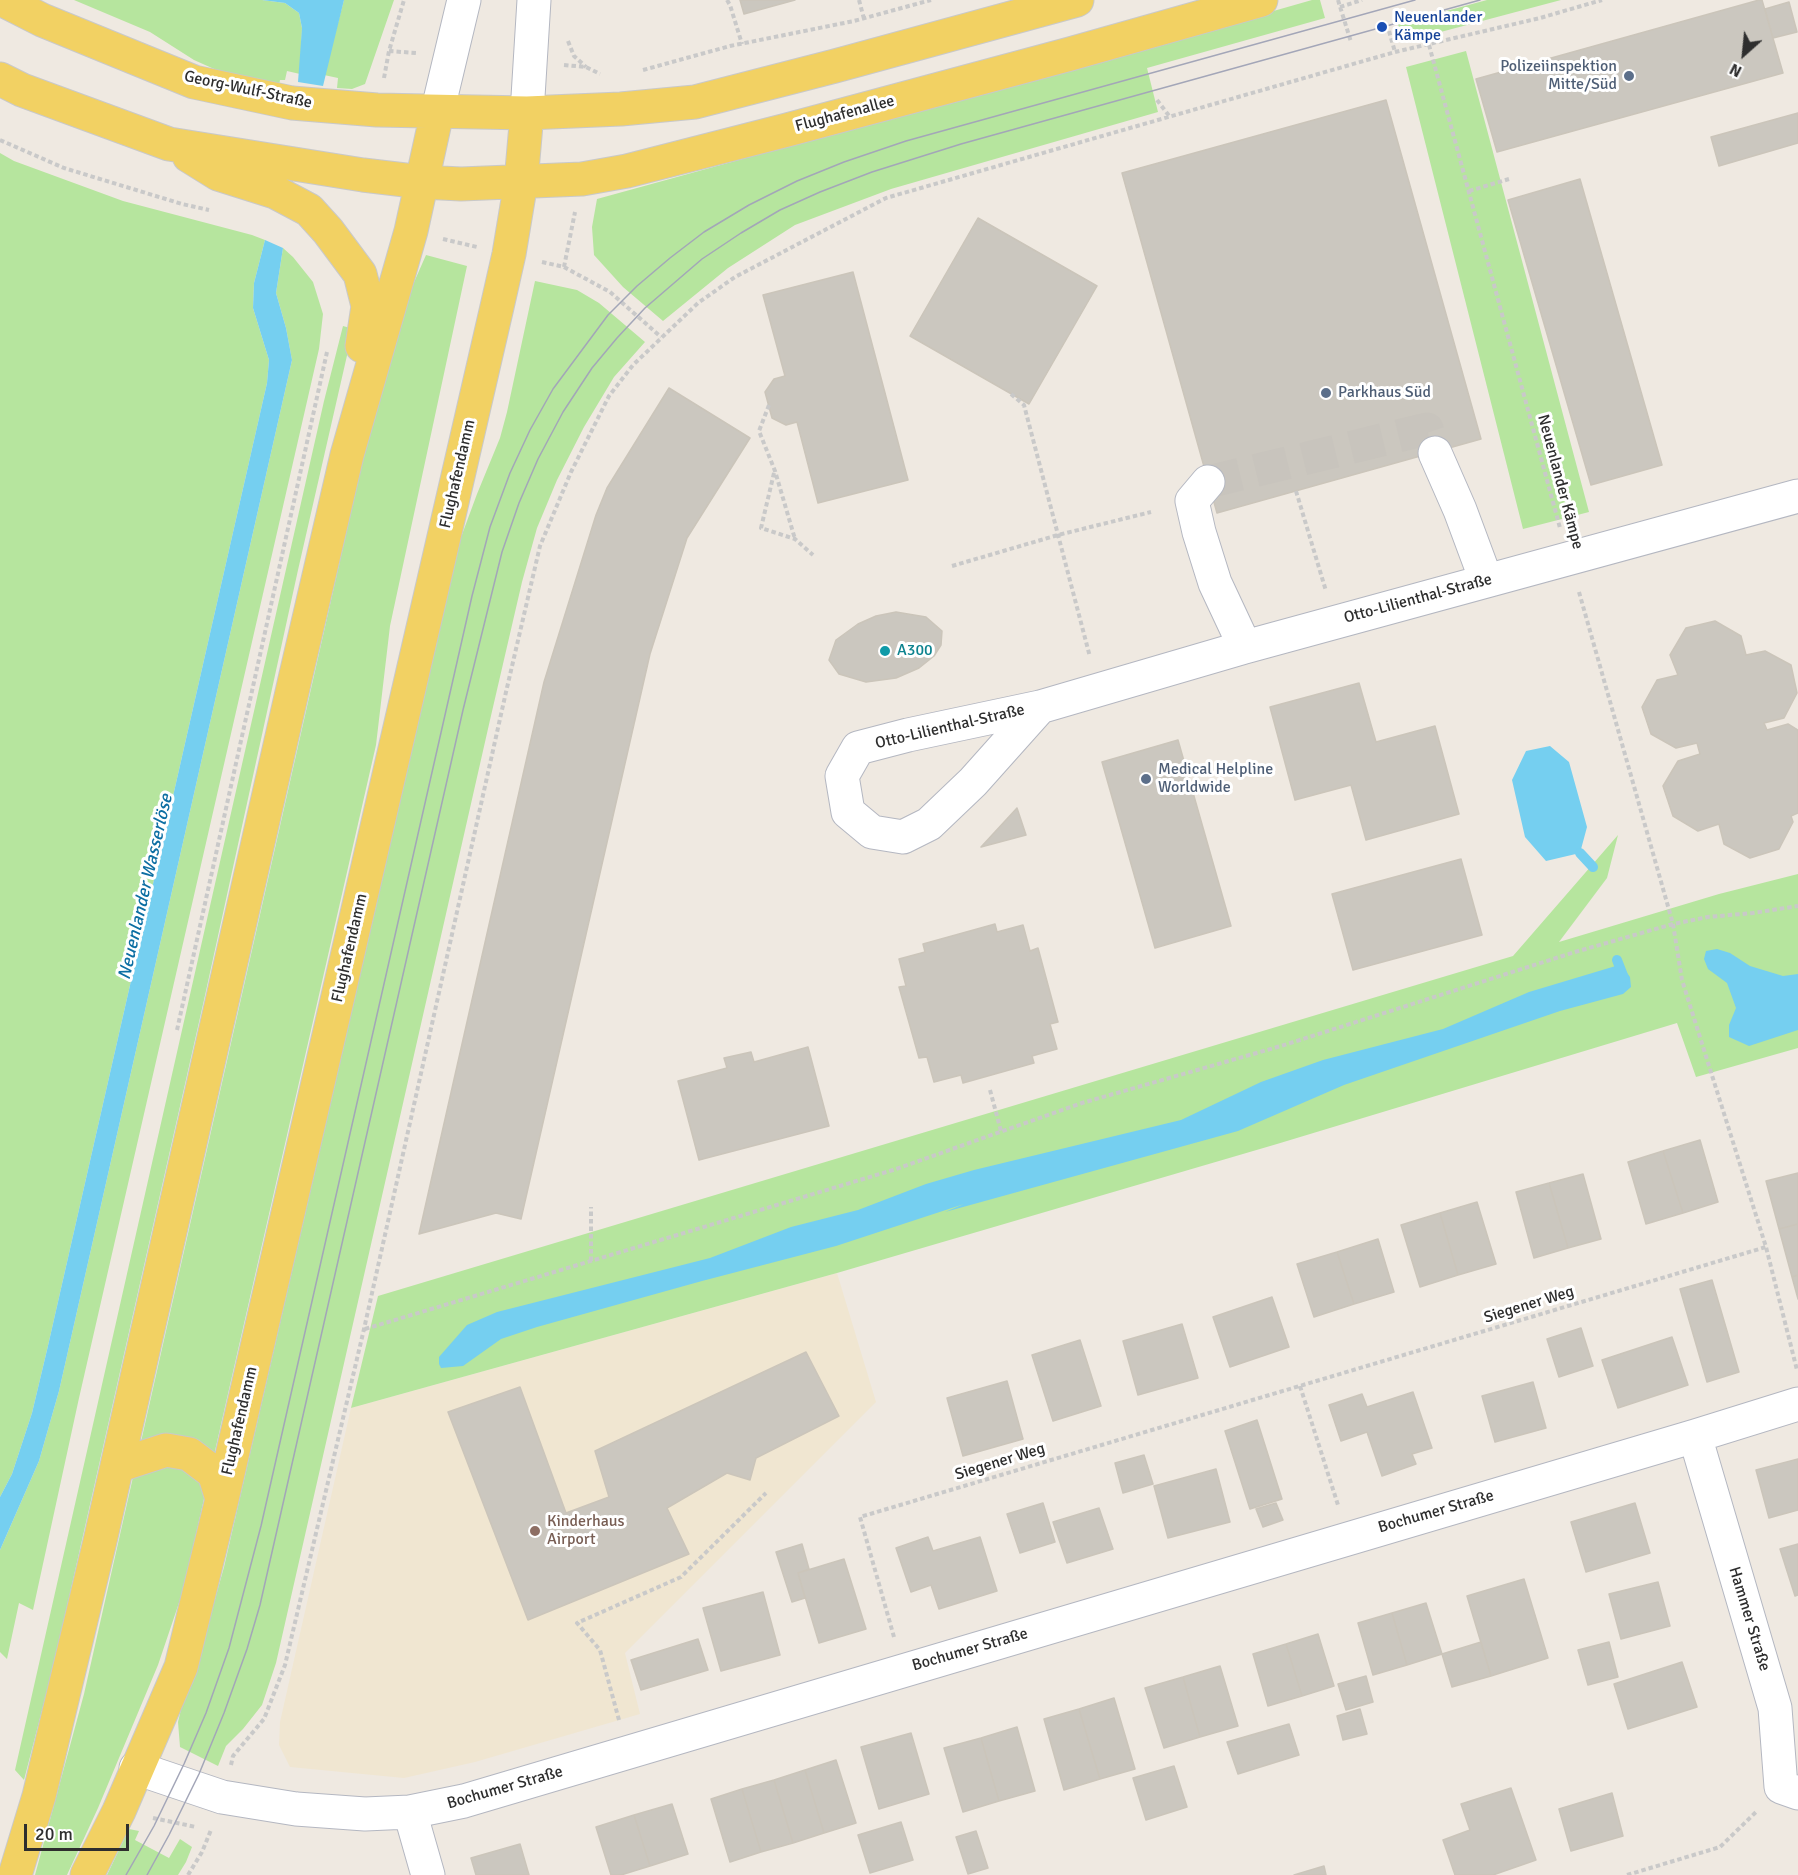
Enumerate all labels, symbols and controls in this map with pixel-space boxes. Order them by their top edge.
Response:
place label: Neuenlander Kämpe [1394,8,1482,46]
marker: Neuenlander Kämpe [1375,20,1389,34]
north arrow [1714,24,1774,84]
place label: Polizeiinspektion Mitte/Süd [1500,57,1617,95]
text: N [1726,59,1745,81]
street label: Georg-Wulf-Straße [182,67,314,113]
marker: Polizeiinspektion Mitte/Süd [1622,69,1636,83]
street label: Flughafenallee [793,92,897,136]
place label: Parkhaus Süd [1338,383,1431,403]
marker: Parkhaus Süd [1319,386,1333,400]
street label: Neuenlander Kämpe [1533,413,1587,551]
street label: Flughafendamm [436,418,480,530]
street label: Otto-Lilienthal-Straße [1342,570,1494,628]
place label: A300 [897,641,933,661]
marker: A300 [878,644,892,658]
street label: Otto-Lilienthal-Straße [874,700,1026,754]
place label: Medical Helpline Worldwide [1158,760,1273,798]
marker: Medical Helpline Worldwide [1139,772,1153,786]
water label: Neuenlander Wasserlöse [114,792,178,982]
street label: Flughafendamm [328,892,372,1004]
street label: Siegener Weg [1482,1282,1576,1328]
street label: Flughafendamm [218,1365,262,1477]
street label: Siegener Weg [953,1439,1047,1485]
street label: Bochumer Straße [1376,1486,1496,1538]
place label: Kinderhaus Airport [547,1512,625,1550]
marker: Kinderhaus Airport [528,1524,542,1538]
street label: Hammer Straße [1724,1564,1774,1674]
street label: Bochumer Straße [910,1624,1030,1676]
street label: Bochumer Straße [445,1762,565,1814]
scale bar [27,1812,132,1850]
text: 20 m [35,1823,73,1845]

